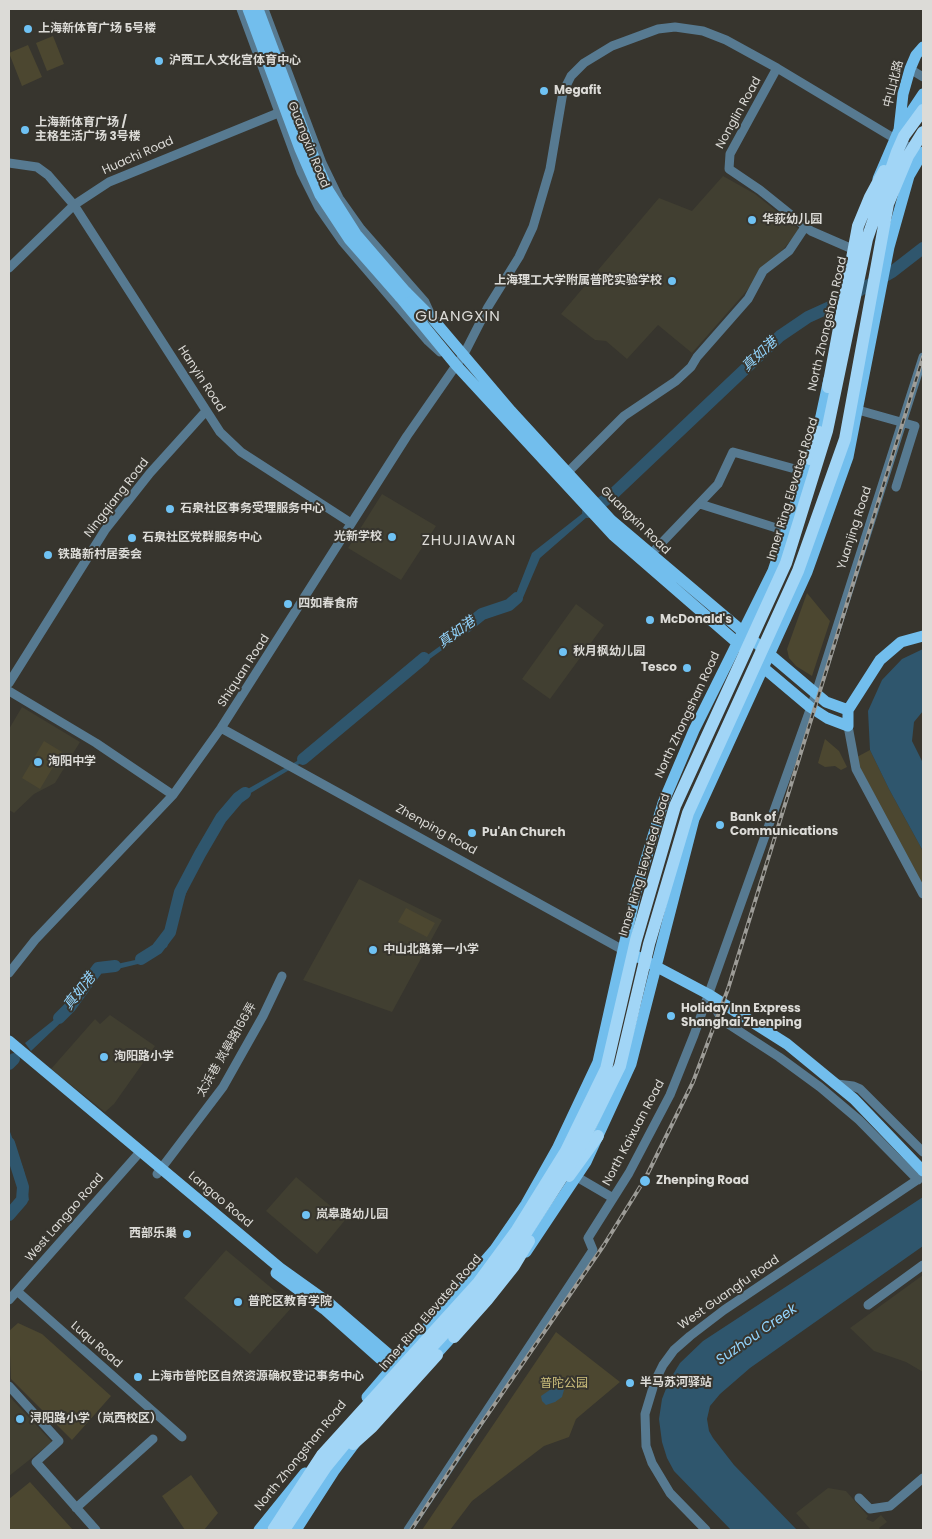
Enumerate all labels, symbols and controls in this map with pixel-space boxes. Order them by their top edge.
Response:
place label: 上海新体育广场 5号楼 [38,22,156,36]
marker: 上海新体育广场 5号楼 [22,23,34,35]
place label: 沪西工人文化宫体育中心 [169,54,301,68]
marker: 沪西工人文化宫体育中心 [153,55,165,67]
street label: 中山北路 [881,59,907,109]
street label: Nonglin Road [713,75,765,151]
place label: Megafit [554,84,601,98]
marker: Megafit [538,85,550,97]
street label: Guangxin Road [284,100,332,190]
place label: 上海新体育广场 / 主格生活广场 3号楼 [35,116,141,144]
marker: 上海新体育广场 / 主格生活广场 3号楼 [19,124,31,136]
street label: Huachi Road [100,134,176,178]
place label: 华荻幼儿园 [762,213,822,227]
marker: 华荻幼儿园 [746,214,758,226]
street label: North Zhongshan Road [806,255,850,393]
place label: 上海理工大学附属普陀实验学校 [494,274,662,288]
marker: 上海理工大学附属普陀实验学校 [666,275,678,287]
district label: GUANGXIN [414,308,502,326]
water label: 真如港 [739,335,781,375]
street label: Hanyin Road [174,343,228,415]
street label: Inner Ring Elevated Road [764,416,822,562]
street label: Ningqiang Road [82,456,152,540]
street label: Guangxin Road [597,484,673,558]
street label: Yuanjing Road [835,485,875,571]
place label: 石泉社区事务受理服务中心 [180,502,324,516]
marker: 石泉社区事务受理服务中心 [164,503,176,515]
place label: 光新学校 [334,530,382,544]
place label: 石泉社区党群服务中心 [142,531,262,545]
marker: 光新学校 [386,531,398,543]
marker: 石泉社区党群服务中心 [126,532,138,544]
district label: ZHUJIAWAN [421,532,517,550]
place label: 铁路新村居委会 [58,548,142,562]
marker: 铁路新村居委会 [42,549,54,561]
place label: 四如春食府 [298,597,358,611]
marker: 四如春食府 [282,598,294,610]
place label: McDonald's [660,613,732,627]
water label: 真如港 [435,614,479,652]
marker: McDonald's [644,614,656,626]
street label: Shiquan Road [215,632,273,710]
place label: 秋月枫幼儿园 [573,645,645,659]
marker: 秋月枫幼儿园 [557,646,569,658]
street label: North Zhongshan Road [652,650,724,780]
place label: Tesco [641,661,677,675]
marker: Tesco [681,662,693,674]
place label: 洵阳中学 [48,755,96,769]
marker: 洵阳中学 [32,756,44,768]
street label: Inner Ring Elevated Road [616,792,674,938]
street label: Zhenping Road [393,802,479,858]
place label: Bank of Communications [730,811,838,839]
marker: Bank of Communications [714,819,726,831]
place label: Pu'An Church [482,826,566,840]
marker: Pu'An Church [466,827,478,839]
place label: 中山北路第一小学 [383,943,479,957]
marker: 中山北路第一小学 [367,944,379,956]
water label: 真如港 [60,970,100,1014]
street label: 太浜巷 岚皋路166弄 [194,1000,260,1100]
place label: Holiday Inn Express Shanghai Zhenping [681,1002,802,1030]
marker: Holiday Inn Express Shanghai Zhenping [665,1010,677,1022]
place label: 洵阳路小学 [114,1050,174,1064]
marker: 洵阳路小学 [98,1051,110,1063]
street label: North Kaixuan Road [600,1078,668,1188]
street label: Langao Road [185,1169,255,1231]
street label: West Langao Road [23,1171,107,1265]
marker: Zhenping Road [638,1174,652,1188]
place label: Zhenping Road [656,1174,749,1188]
place label: 岚皋路幼儿园 [316,1208,388,1222]
marker: 岚皋路幼儿园 [300,1209,312,1221]
place label: 西部乐巢 [129,1227,177,1241]
marker: 西部乐巢 [181,1228,193,1240]
street label: Inner Ring Elevated Road [377,1252,485,1374]
street label: West Guangfu Road [676,1253,782,1333]
place label: 普陀区教育学院 [248,1295,332,1309]
marker: 普陀区教育学院 [232,1296,244,1308]
water label: Suzhou Creek [713,1301,801,1369]
street label: Luqu Road [67,1319,125,1371]
place label: 上海市普陀区自然资源确权登记事务中心 [148,1370,364,1384]
marker: 上海市普陀区自然资源确权登记事务中心 [132,1371,144,1383]
place label: 半马苏河驿站 [640,1376,712,1390]
park label: 普陀公园 [540,1377,588,1391]
marker: 半马苏河驿站 [624,1377,636,1389]
street label: North Zhongshan Road [252,1398,350,1514]
place label: 浔阳路小学（岚西校区） [30,1412,162,1426]
marker: 浔阳路小学（岚西校区） [14,1413,26,1425]

